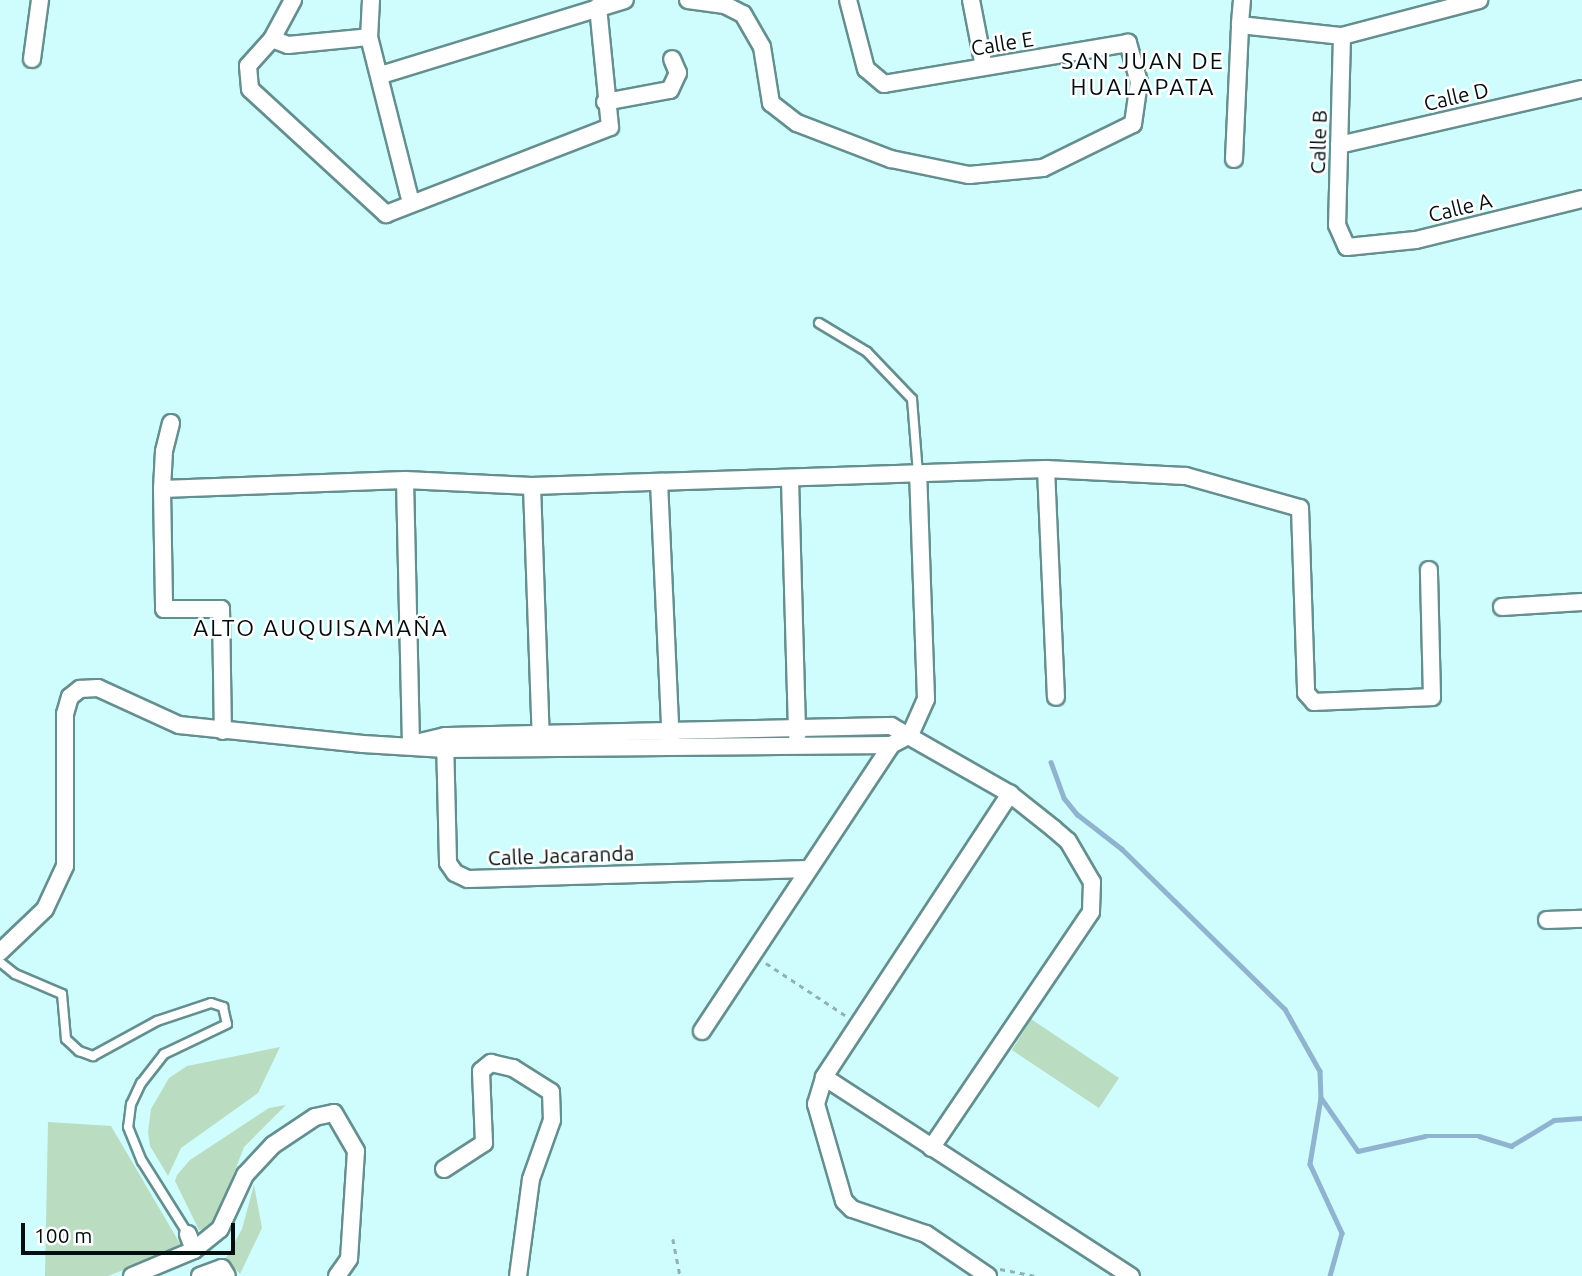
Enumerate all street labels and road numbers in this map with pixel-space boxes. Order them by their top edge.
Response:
street label: Calle E [969,26,1035,60]
street label: Calle D [1421,76,1491,116]
street label: Calle B [1304,109,1332,175]
street label: Calle A [1426,187,1494,227]
street label: Calle Jacaranda [487,840,635,870]

